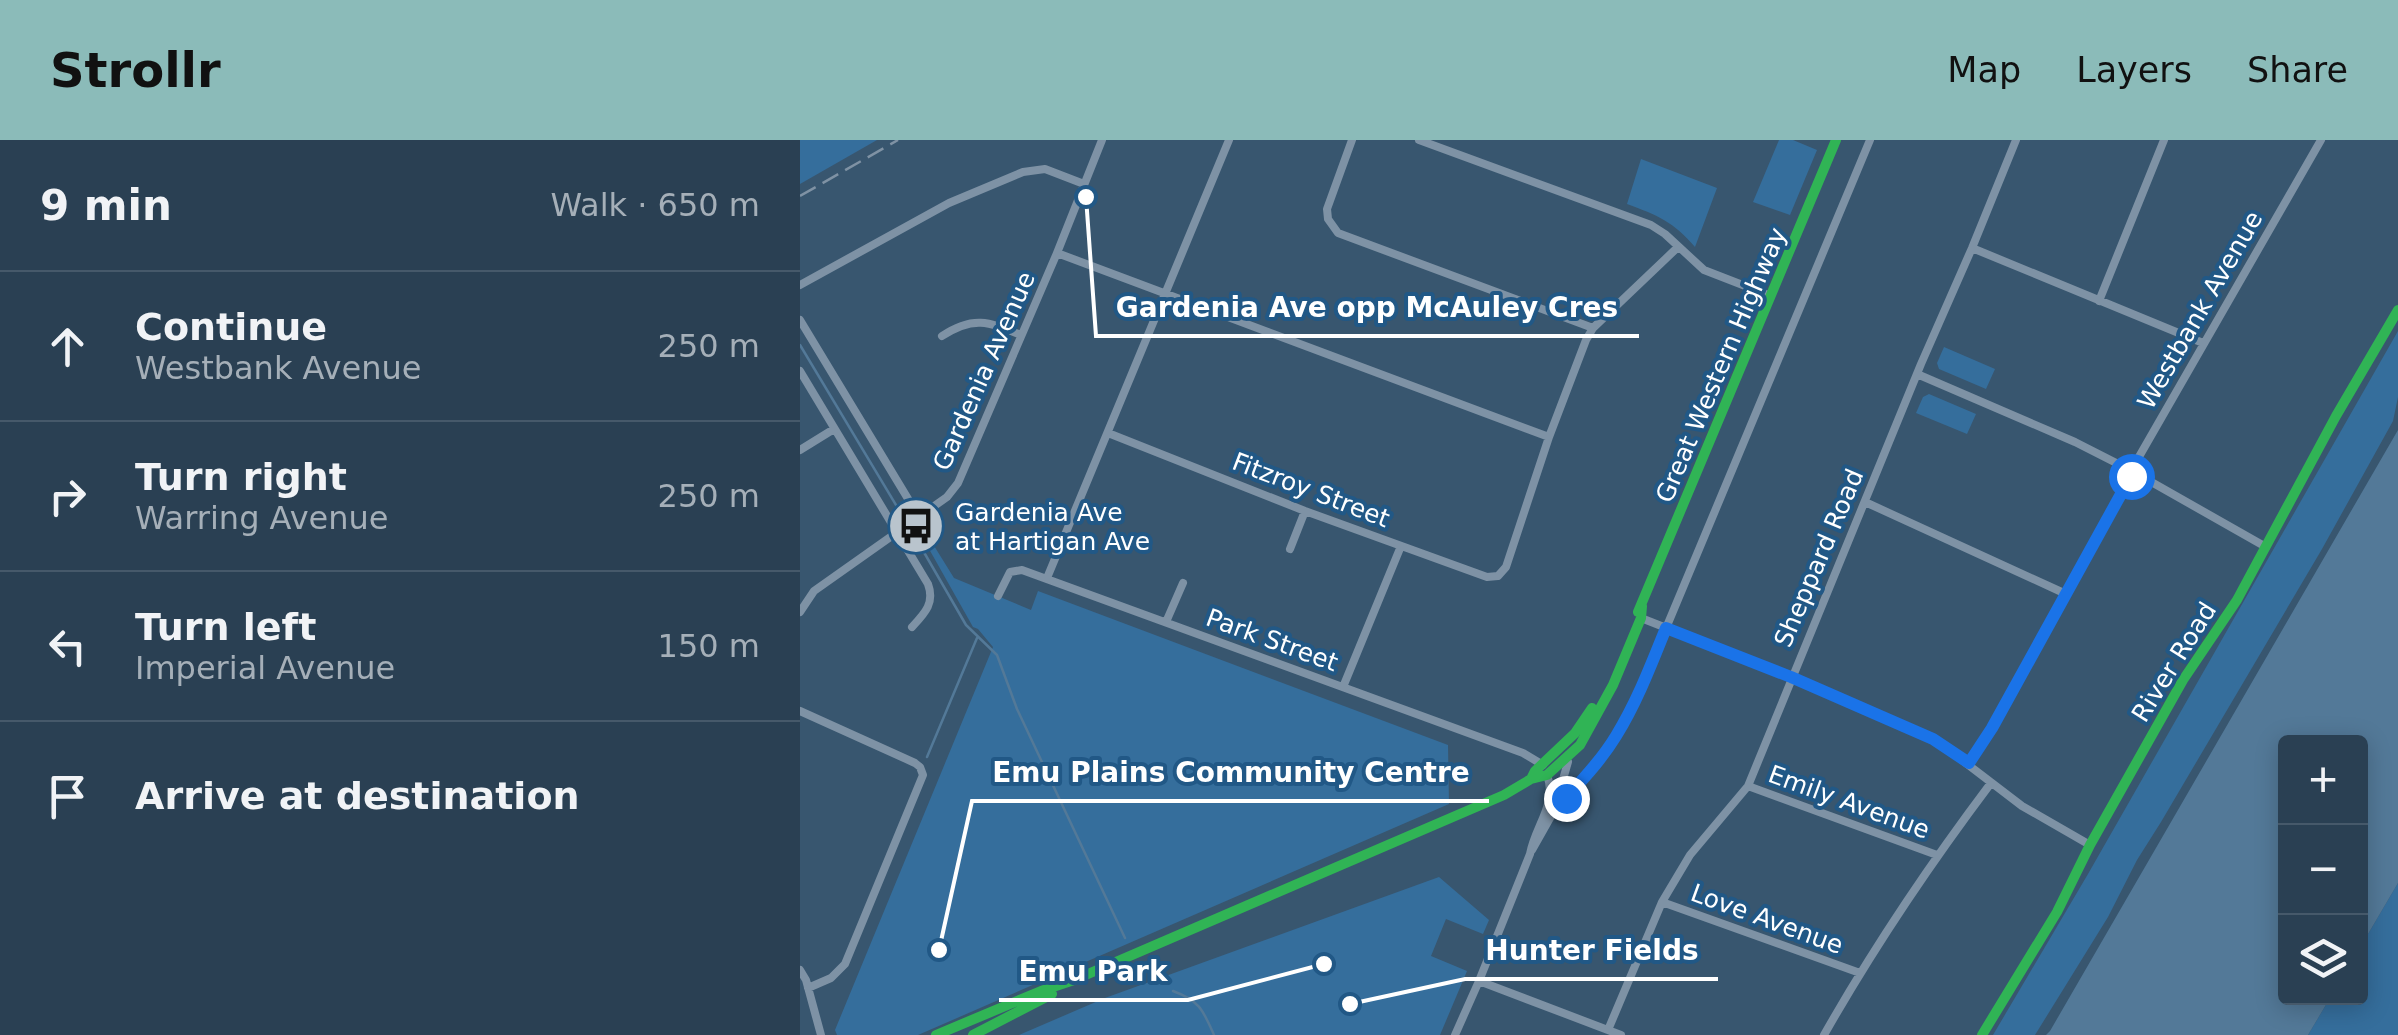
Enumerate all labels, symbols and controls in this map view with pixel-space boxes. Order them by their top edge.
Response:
text: Strollr [50,42,221,98]
text: Map [1947,50,2021,90]
text: Layers [2076,50,2192,90]
text: Share [2247,50,2348,90]
text: 9 min [40,181,172,230]
text: Walk · 650 m [550,186,760,224]
street label: Westbank Avenue [2131,206,2269,414]
street label: Great Western Highway [1650,223,1792,507]
street label: Gardenia Avenue [927,267,1041,475]
callout: Gardenia Ave opp McAuley Cres [1096,278,1639,336]
text: Gardenia Ave opp McAuley Cres [1116,291,1618,324]
text: Continue [135,305,327,349]
icon: ahead [40,319,95,374]
text: 250 m [658,327,760,365]
text: Westbank Avenue [135,349,421,387]
street label: Fitzroy Street [1228,447,1394,533]
route start [2109,454,2155,500]
text: Turn right [135,455,347,499]
street label: Sheppard Road [1768,465,1870,651]
icon: right [40,469,95,524]
text: 250 m [658,477,760,515]
bus stop icon: Gardenia Ave at Hartigan Ave [886,496,946,556]
place label: Gardenia Ave at Hartigan Ave [955,498,1150,556]
text: Warring Avenue [135,499,389,537]
street label: River Road [2126,597,2222,727]
street label: Park Street [1202,603,1342,677]
text: Turn left [135,605,316,649]
icon: left [40,619,95,674]
text: 150 m [658,627,760,665]
text: Imperial Avenue [135,649,395,687]
map controls [2278,735,2368,1005]
button: + [2278,735,2368,825]
callout: Emu Plains Community Centre [972,743,1489,801]
text: Emu Plains Community Centre [992,756,1470,789]
street label: Emily Avenue [1764,759,1934,845]
icon: arrive [40,769,95,824]
text: Arrive at destination [135,774,580,818]
route end [1544,776,1590,822]
button: − [2278,825,2368,915]
street label: Love Avenue [1687,878,1847,960]
button: layers [2278,915,2368,1005]
callout: Hunter Fields [1465,921,1718,979]
text: Hunter Fields [1485,934,1699,967]
callout: Emu Park [999,942,1188,1000]
text: Emu Park [1018,955,1169,988]

